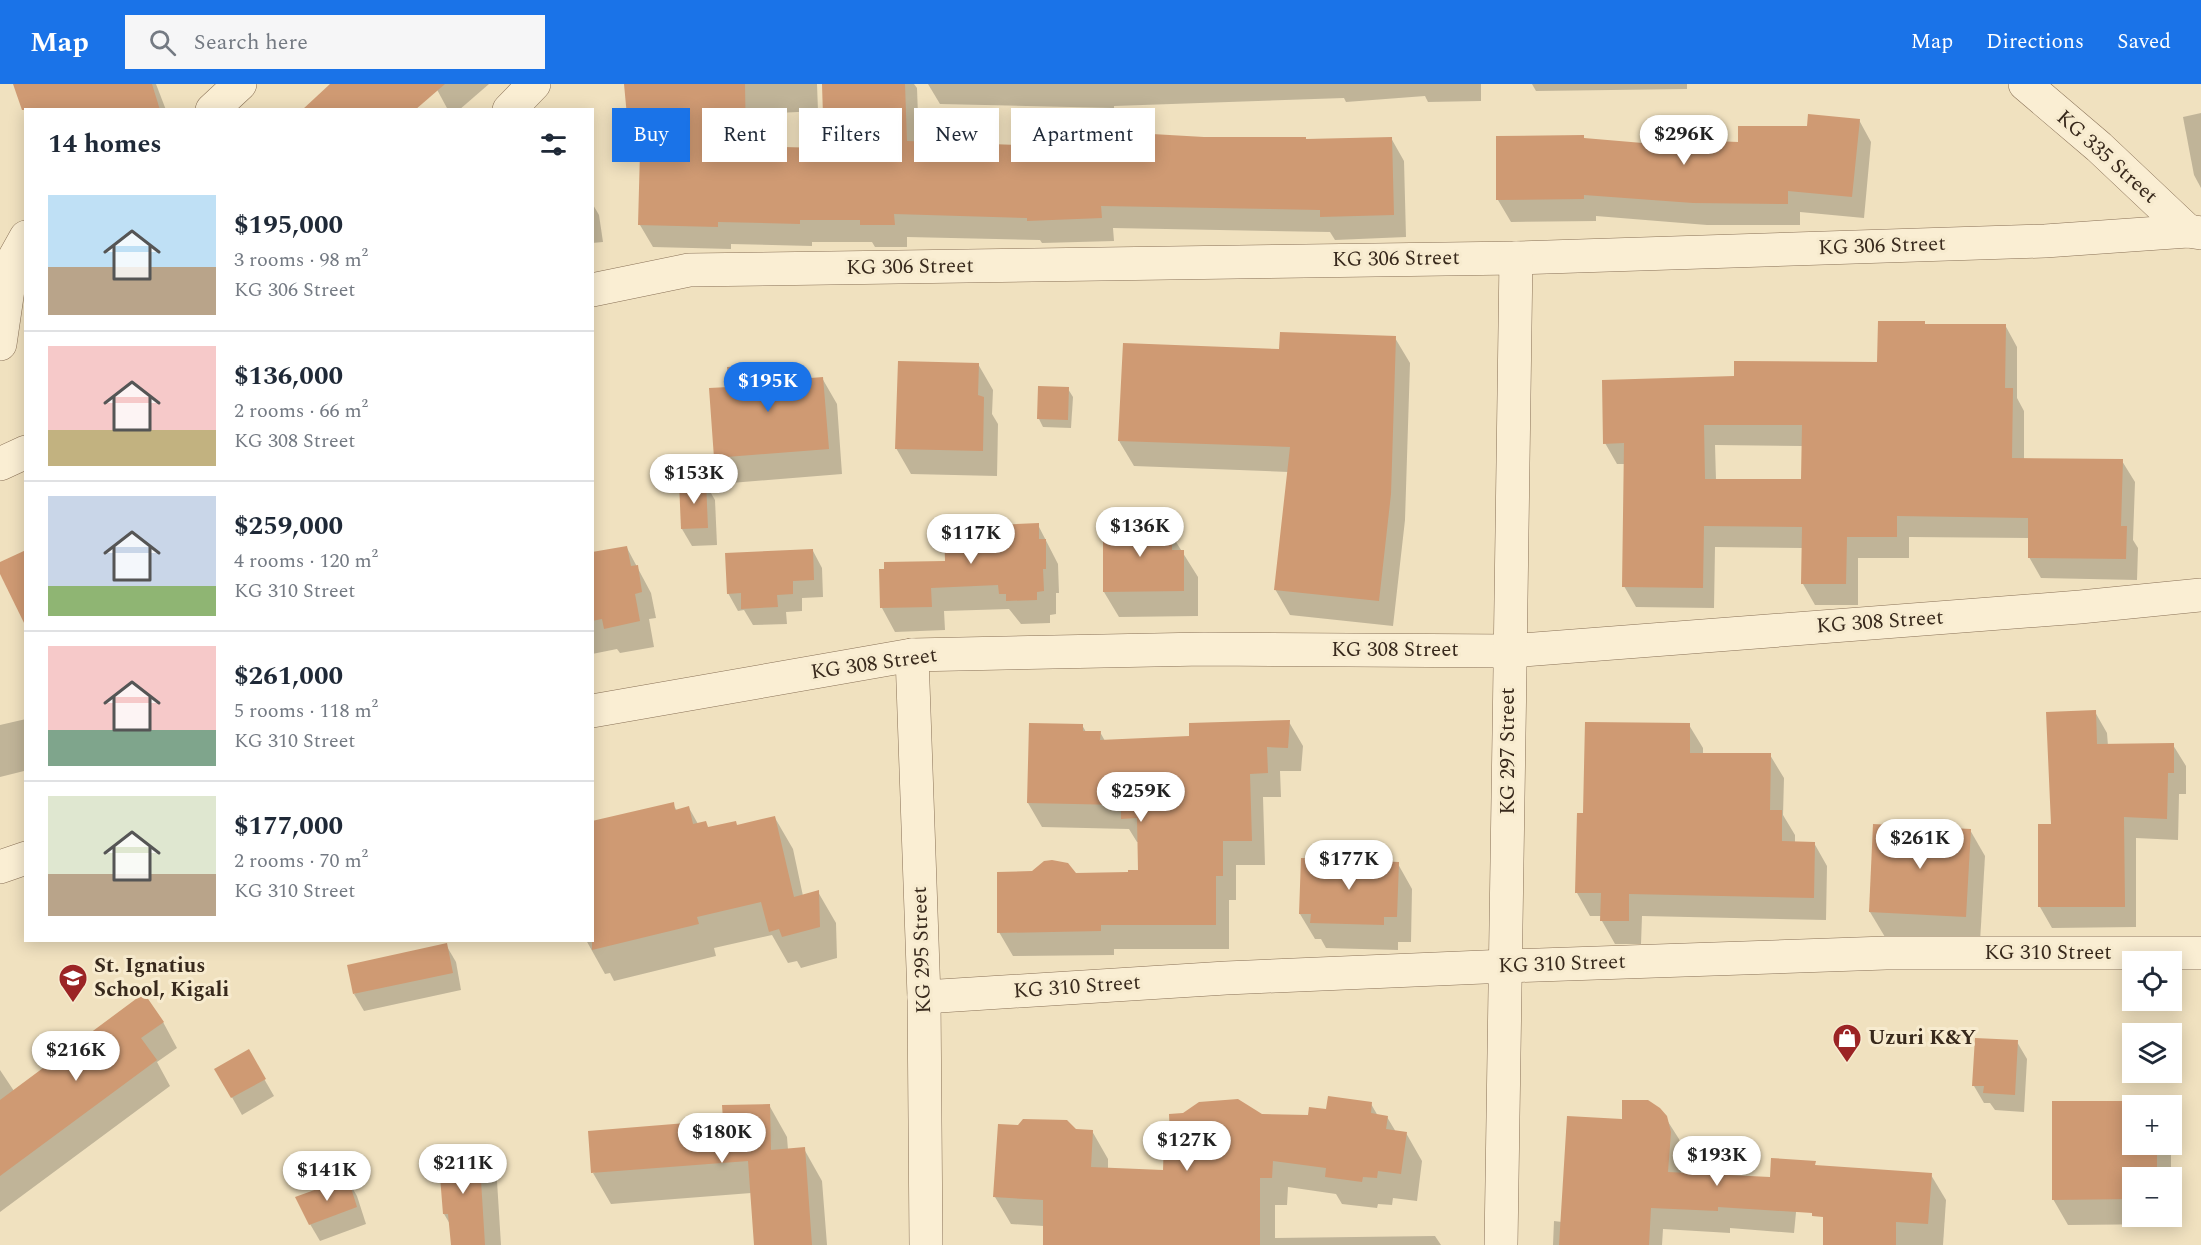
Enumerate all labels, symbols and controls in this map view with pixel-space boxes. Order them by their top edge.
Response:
search box [125,15,545,69]
text: Map [30,21,89,64]
icon: search [146,26,179,59]
text: Search here [194,26,308,59]
text: Map [1911,26,1953,58]
text: Directions [1986,26,2084,58]
text: Saved [2117,26,2171,58]
street label: KG 335 Street [2049,102,2165,212]
chip: Buy [612,108,690,162]
chip: Rent [702,108,787,162]
chip: Filters [799,108,902,162]
chip: New [914,108,999,162]
chip: Apartment [1011,108,1155,162]
pin: $296K [1642,115,1726,166]
text: $296K [1654,119,1714,149]
text: 14 homes [48,124,162,164]
icon: filters [537,128,570,161]
text: $195,000 [234,205,343,245]
icon: home [96,219,168,291]
street label: KG 306 Street [1818,228,1946,264]
street label: KG 306 Street [1332,242,1460,276]
text: 3 rooms · 98 m² [234,245,368,275]
street label: KG 306 Street [846,250,974,284]
text: KG 306 Street [234,275,355,305]
text: $136,000 [234,356,343,396]
pin: $195K [726,362,810,413]
text: $195K [738,366,798,396]
icon: home [96,370,168,442]
text: 2 rooms · 66 m² [234,396,368,426]
text: KG 308 Street [234,426,355,456]
pin: $153K [652,454,736,505]
text: $153K [664,458,724,488]
text: $259,000 [234,506,343,546]
pin: $136K [1098,507,1182,558]
text: $136K [1110,511,1170,541]
pin: $117K [929,514,1013,565]
text: $117K [941,518,1001,548]
icon: home [96,520,168,592]
text: 4 rooms · 120 m² [234,546,378,576]
text: KG 310 Street [234,576,355,606]
street label: KG 308 Street [1815,602,1945,642]
street label: KG 308 Street [1331,634,1459,666]
street label: KG 308 Street [809,639,939,689]
text: $261,000 [234,656,343,696]
icon: home [96,670,168,742]
street label: KG 297 Street [1492,687,1524,815]
text: 5 rooms · 118 m² [234,696,378,726]
text: KG 310 Street [234,726,355,756]
pin: $259K [1099,772,1183,823]
text: $259K [1111,776,1171,806]
text: $177,000 [234,806,343,846]
pin: $261K [1878,819,1962,870]
icon: home [96,820,168,892]
text: $261K [1890,823,1950,853]
pin: $177K [1307,840,1391,891]
text: $177K [1319,844,1379,874]
text: 2 rooms · 70 m² [234,846,368,876]
text: KG 310 Street [234,876,355,906]
street label: KG 295 Street [904,886,940,1014]
street label: KG 310 Street [1984,937,2112,969]
street label: KG 310 Street [1498,946,1626,982]
place label: St. Ignatius School, Kigali [94,950,229,1006]
map controls [2122,951,2182,1227]
button: locate [2122,951,2182,1011]
school or university icon: St. Ignatius School, Kigali [57,962,89,1004]
street label: KG 310 Street [1012,967,1142,1007]
shop icon: Uzuri K&Y [1831,1022,1863,1064]
place label: Uzuri K&Y [1868,1022,1976,1054]
button: layers [2122,1023,2182,1083]
pin: $216K [34,1031,118,1082]
text: $216K [46,1035,106,1065]
button: + [2122,1095,2182,1155]
pin: $180K [680,1113,764,1164]
text: $180K [692,1117,752,1147]
pin: $127K [1145,1121,1229,1172]
text: $127K [1157,1125,1217,1155]
pin: $193K [1675,1136,1759,1187]
text: $193K [1687,1140,1747,1170]
pin: $211K [421,1144,505,1195]
text: $211K [433,1148,493,1178]
pin: $141K [285,1151,369,1202]
text: $141K [297,1155,357,1185]
button: − [2122,1167,2182,1227]

